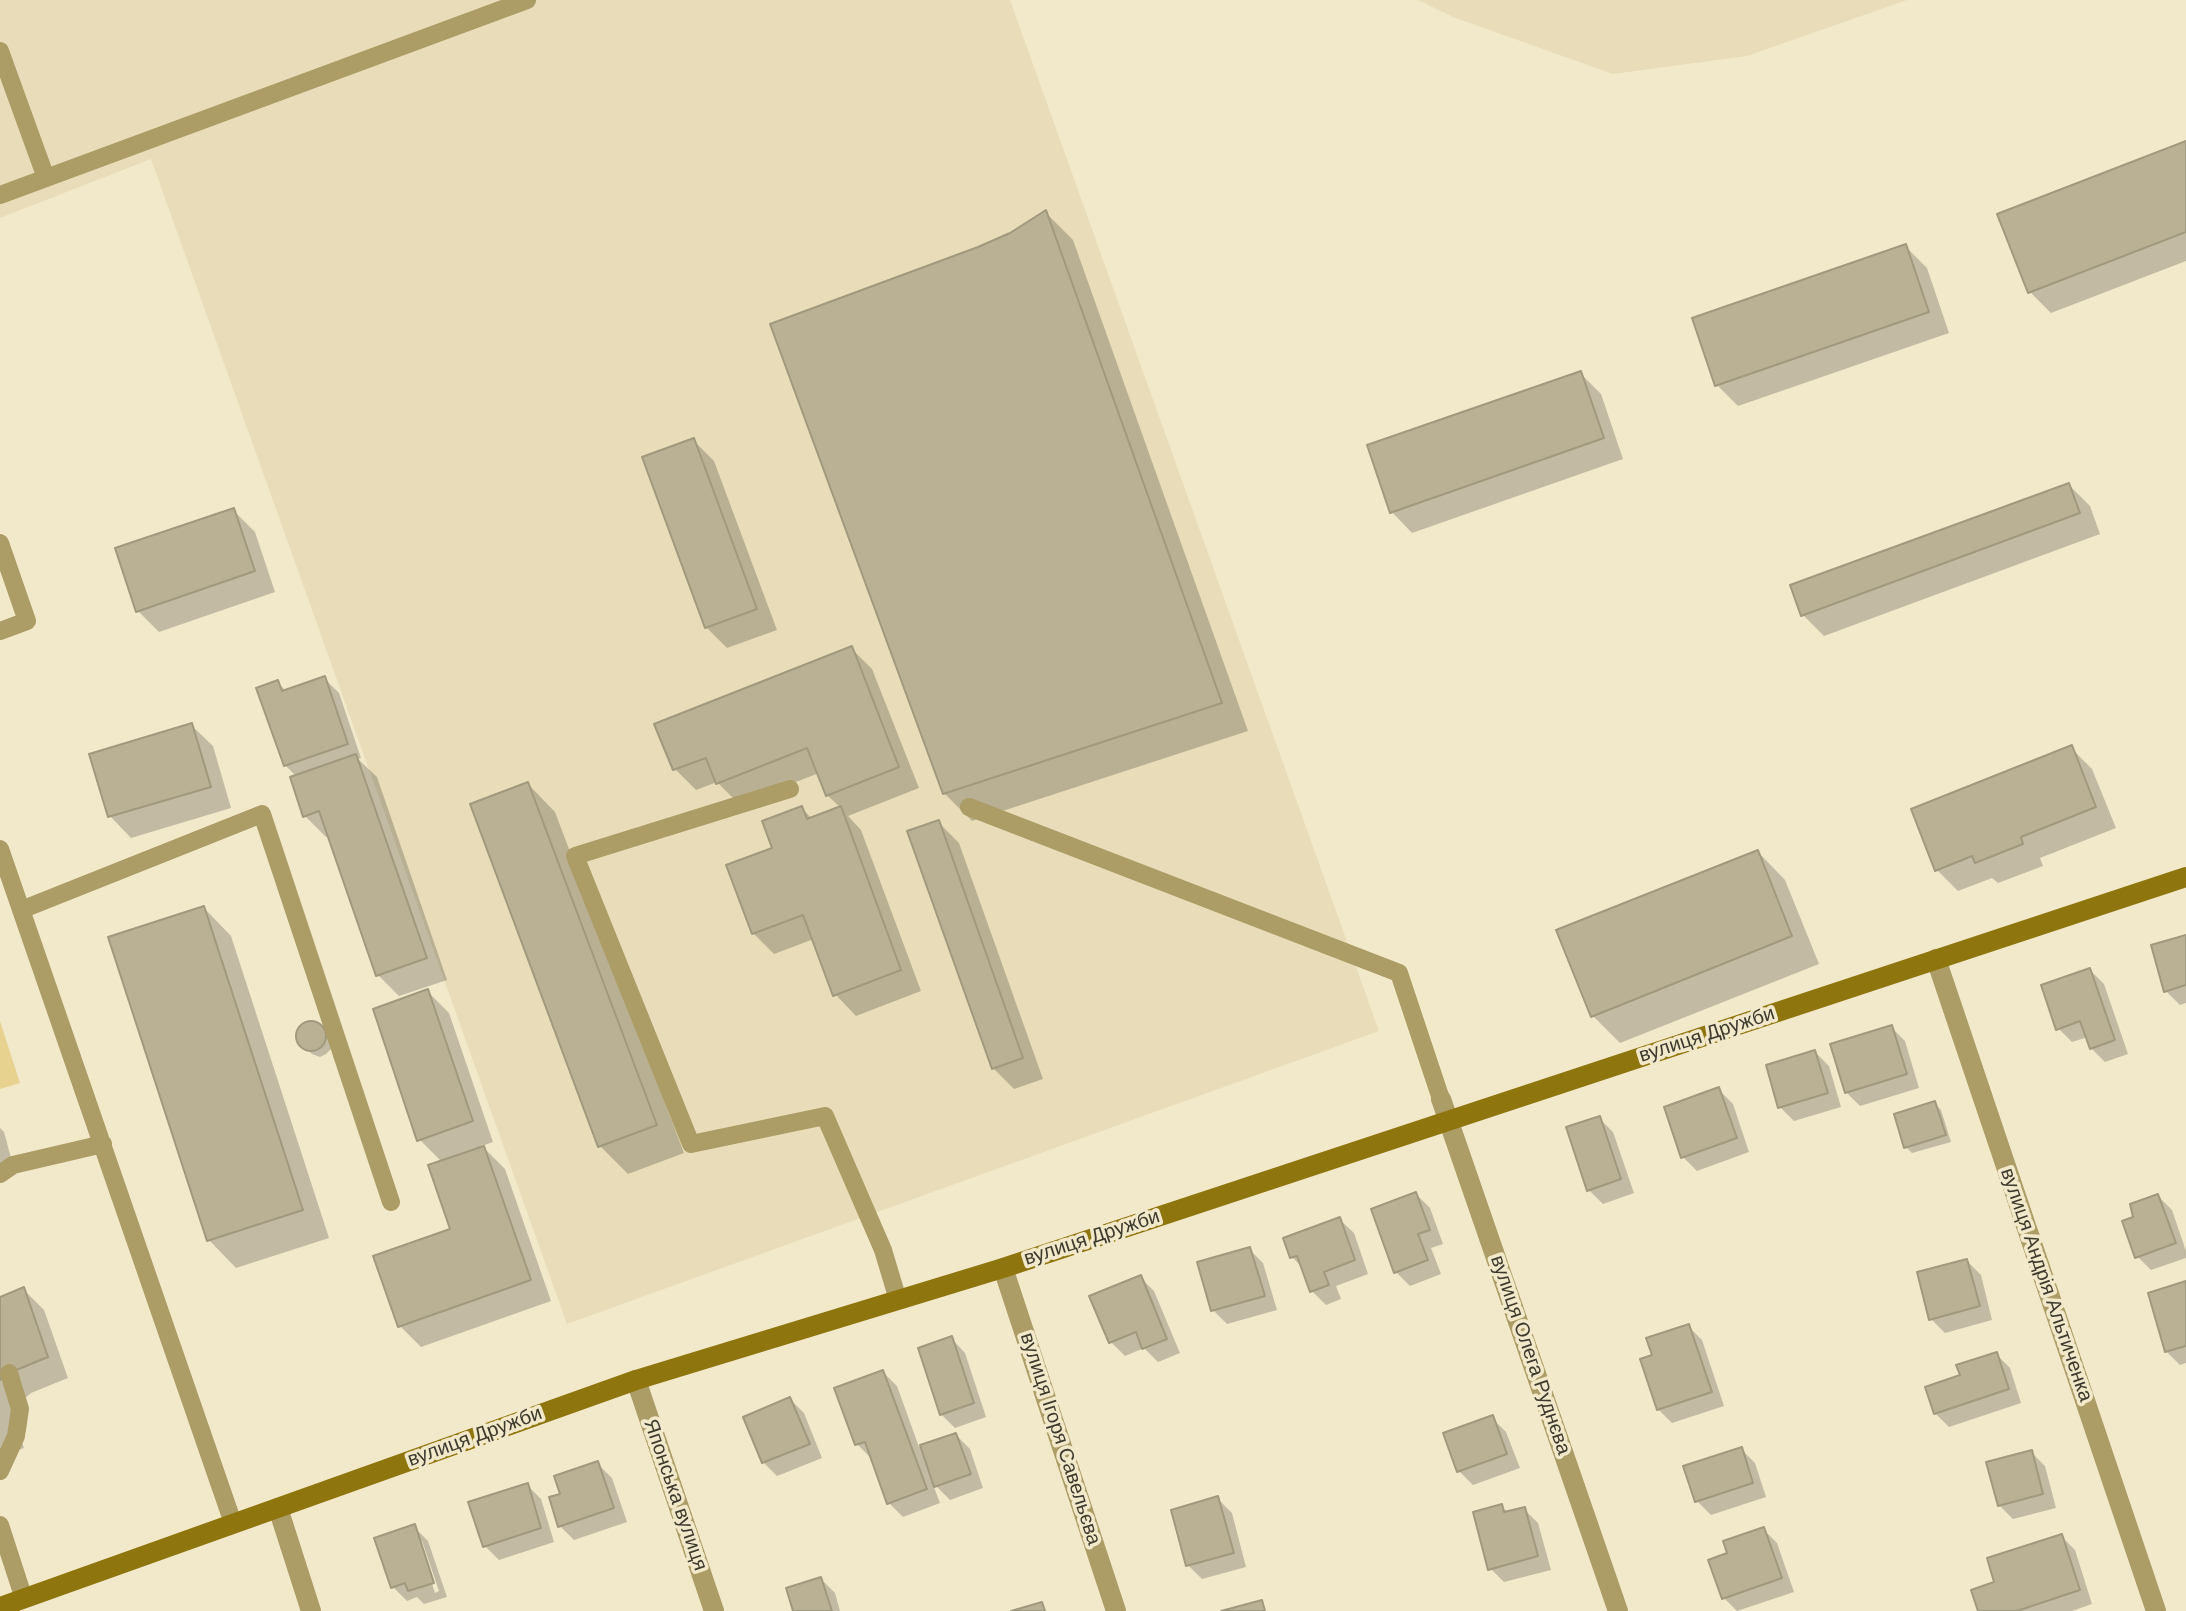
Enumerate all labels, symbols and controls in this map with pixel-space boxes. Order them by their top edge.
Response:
street label: вулиця Дружби [1636,1002,1778,1068]
street label: вулиця Андрія Альтиченка [1995,1165,2097,1405]
street label: вулиця Дружби [1021,1205,1163,1271]
street label: вулиця Олега Руднєва [1485,1252,1575,1458]
street label: вулиця Ігоря Савельєва [1014,1330,1106,1548]
street label: вулиця Дружби [404,1402,546,1472]
street label: Японська вулиця [638,1416,712,1574]

